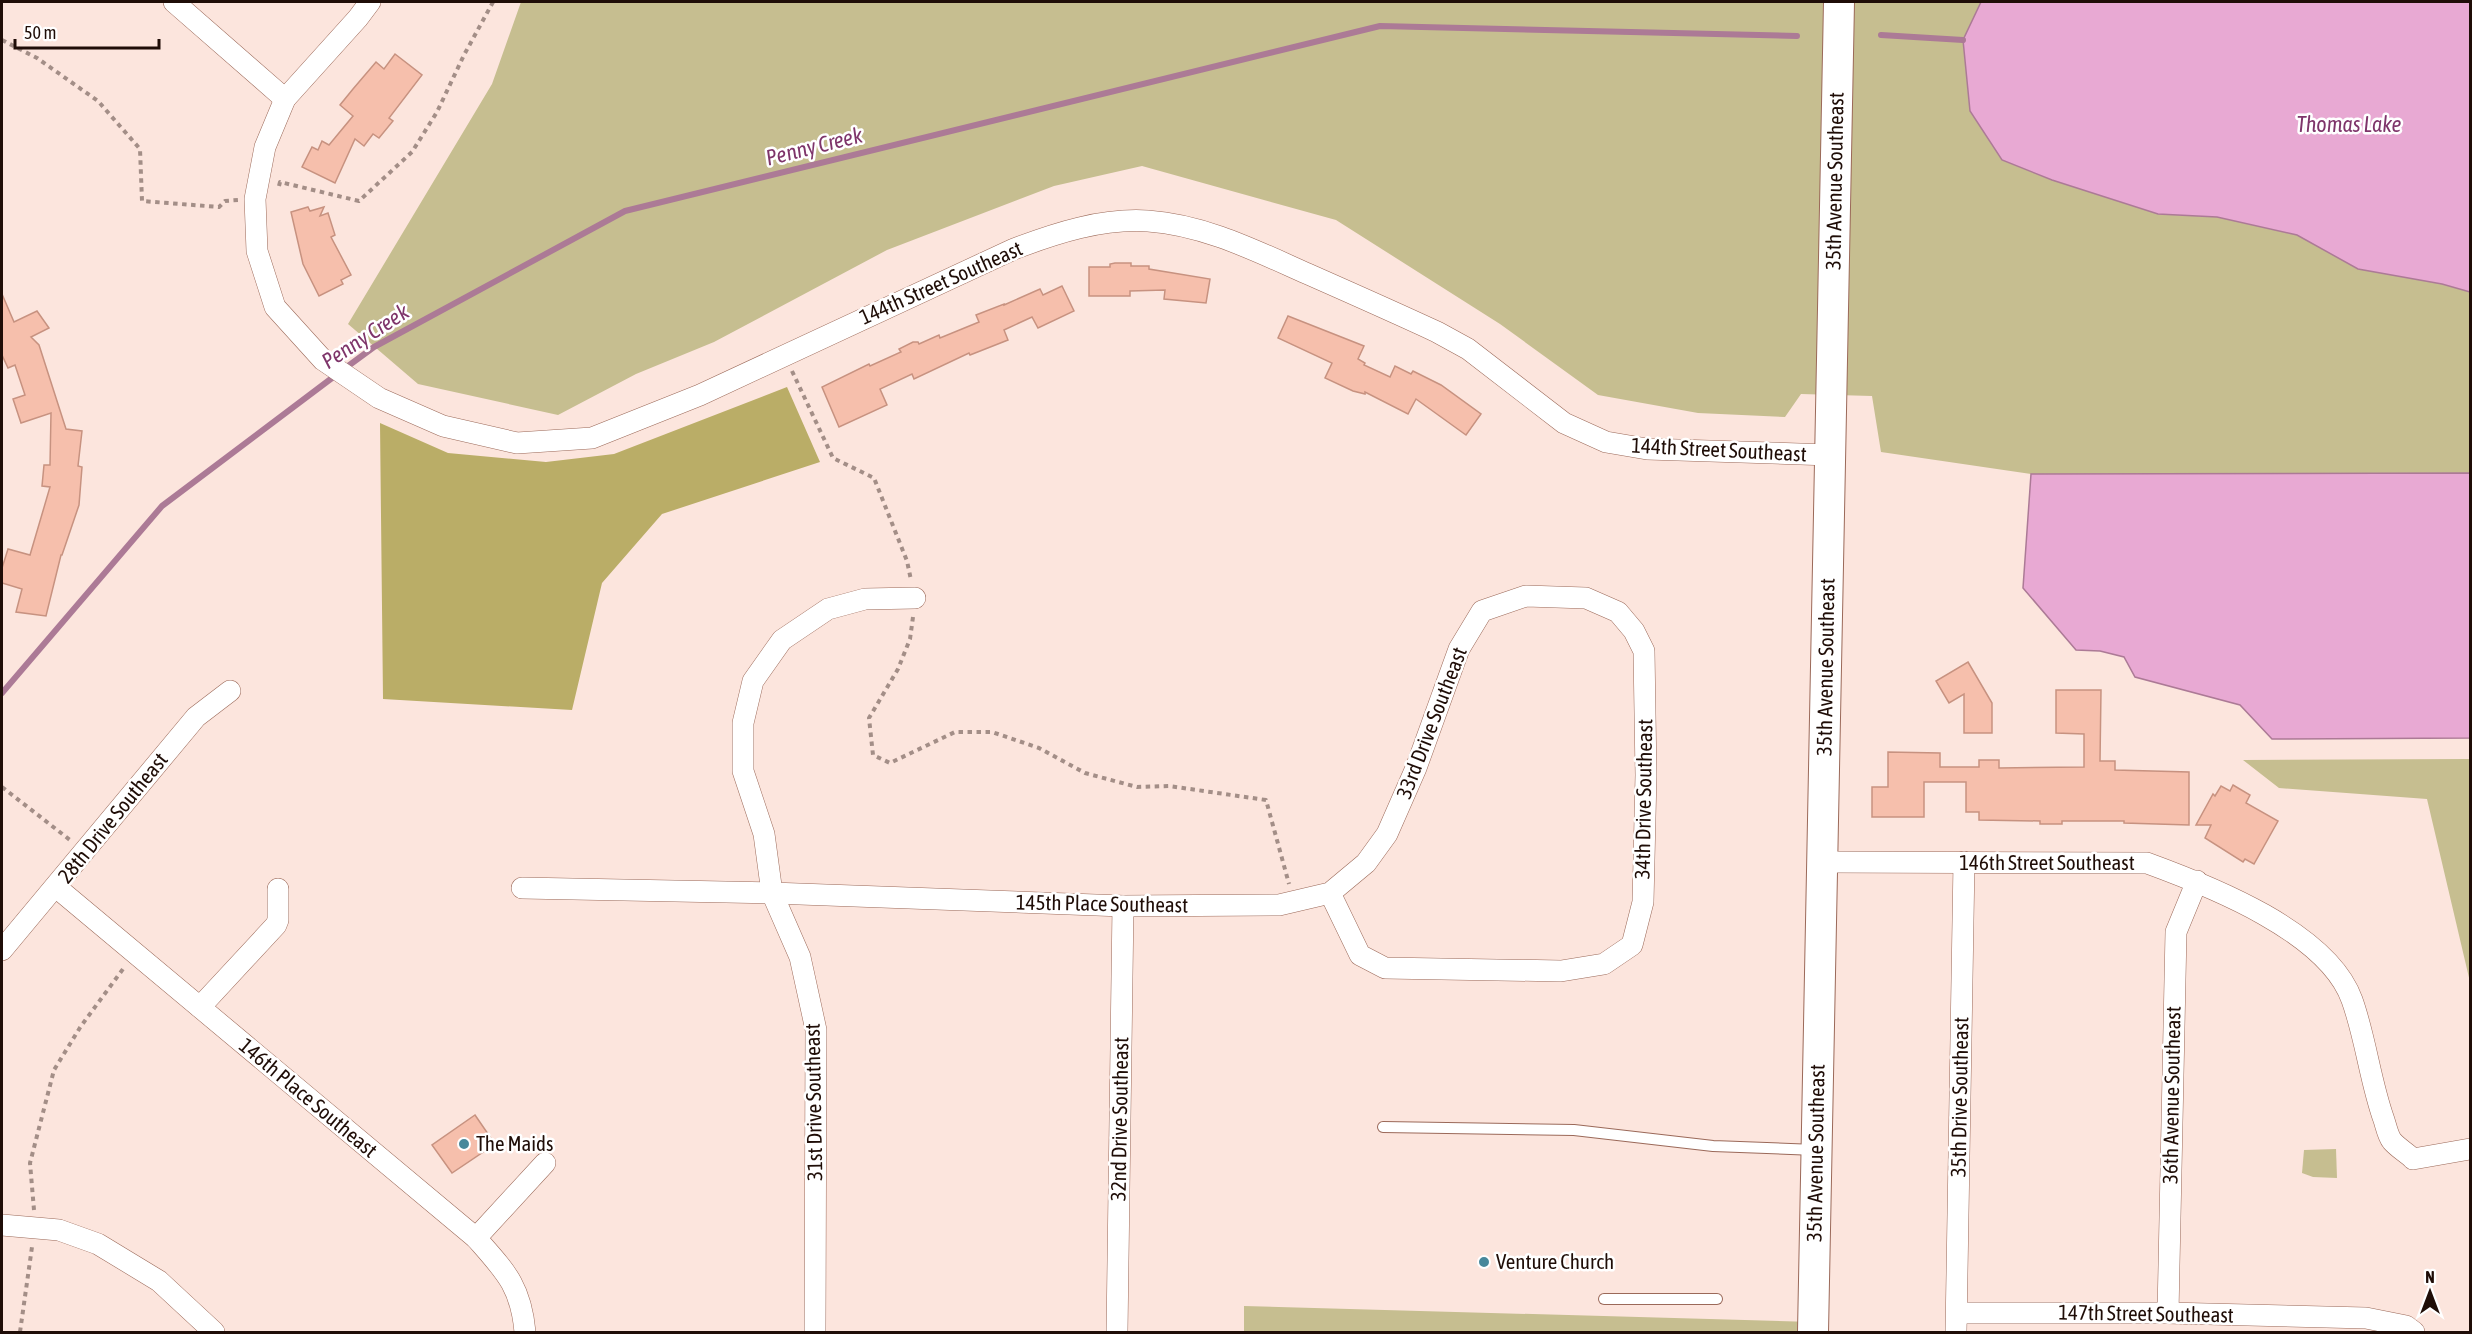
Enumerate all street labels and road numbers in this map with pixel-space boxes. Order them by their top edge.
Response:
street label: 35th Avenue Southeast [1820,92,1848,270]
street label: 144th Street Southeast [856,235,1026,329]
street label: 144th Street Southeast [1631,432,1807,466]
street label: 35th Avenue Southeast [1811,578,1839,756]
street label: 33rd Drive Southeast [1391,644,1471,802]
street label: 34th Drive Southeast [1630,719,1656,879]
street label: 28th Drive Southeast [52,748,172,887]
street label: 146th Street Southeast [1959,850,2135,874]
street label: 145th Place Southeast [1016,889,1188,917]
street label: 36th Avenue Southeast [2157,1006,2185,1184]
street label: 35th Drive Southeast [1946,1017,1972,1177]
street label: 31st Drive Southeast [800,1023,826,1181]
street label: 146th Place Southeast [235,1033,382,1162]
street label: 32nd Drive Southeast [1106,1037,1132,1201]
street label: 35th Avenue Southeast [1801,1064,1829,1242]
street label: 147th Street Southeast [2058,1299,2234,1327]

